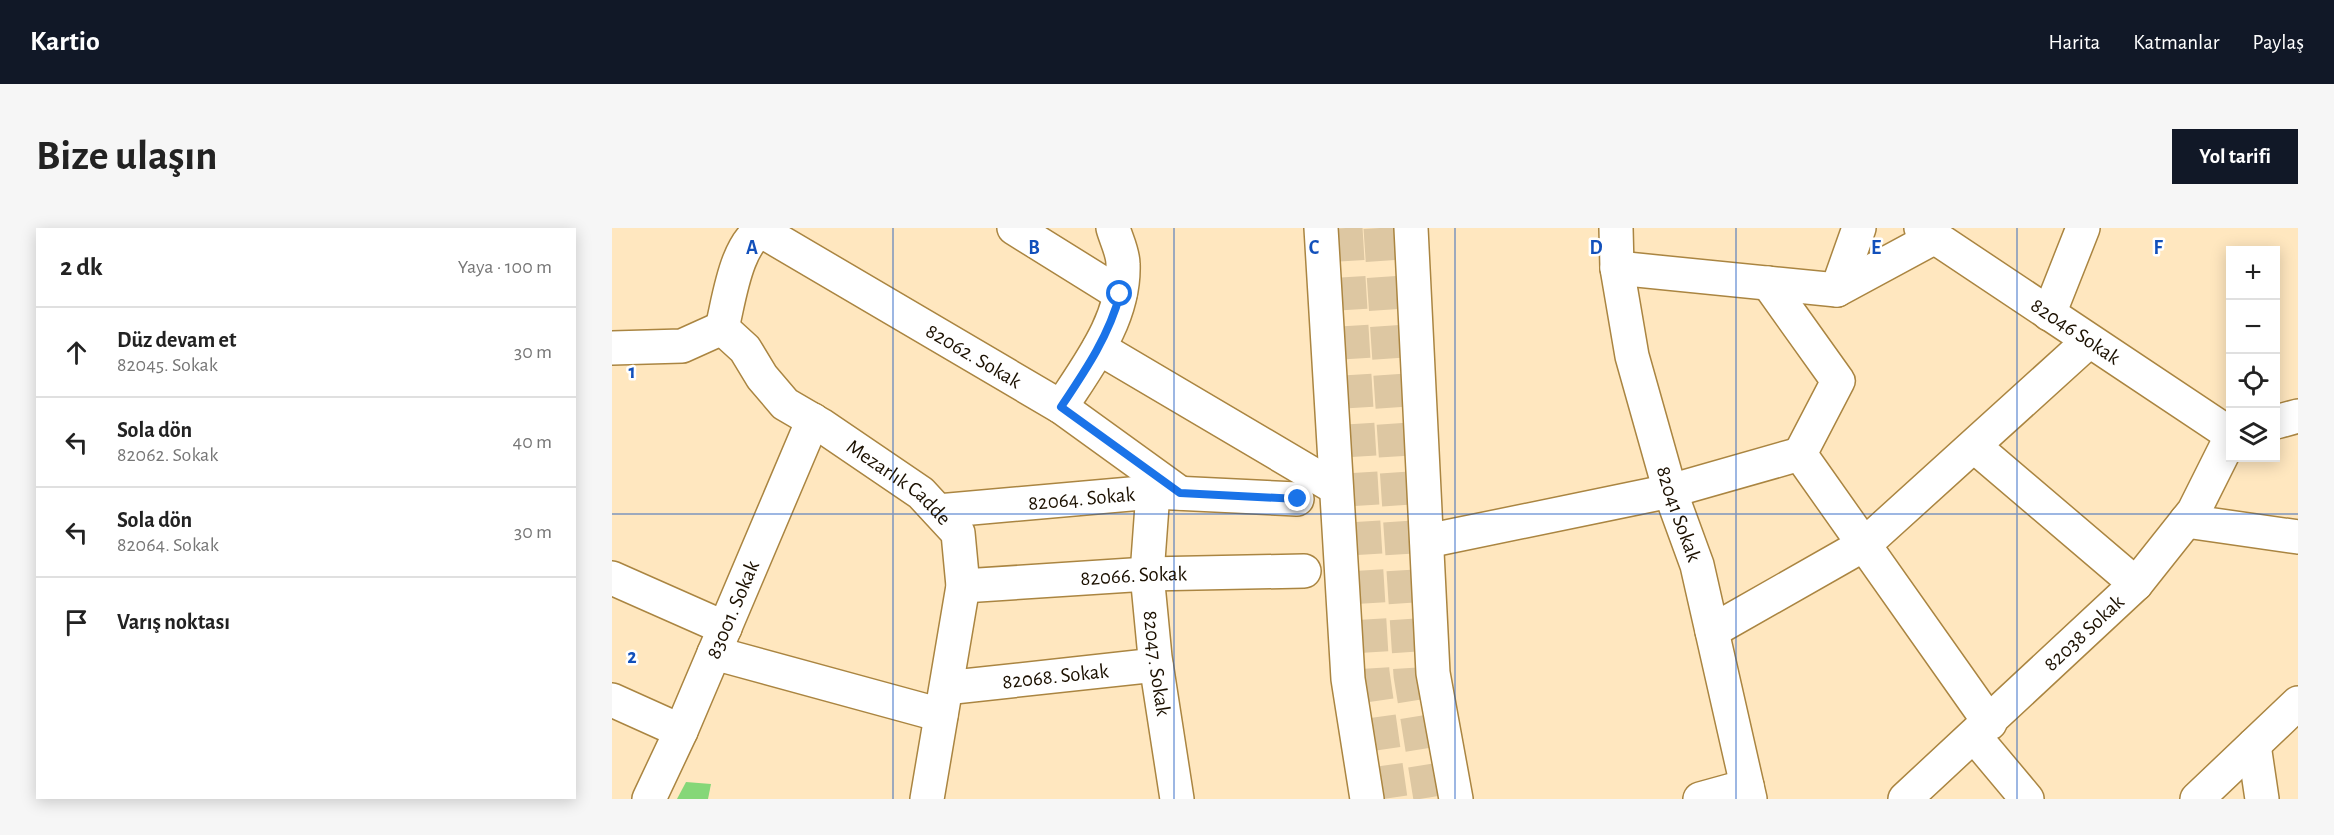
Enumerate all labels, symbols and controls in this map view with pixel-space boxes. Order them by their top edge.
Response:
text: Kartio [30,28,100,56]
text: Harita [2049,32,2100,53]
text: Katmanlar [2133,32,2220,53]
text: Paylaş [2253,32,2304,53]
button: Yol tarifi [2172,129,2298,184]
text: Bize ulaşın [36,135,217,177]
text: A [746,238,758,258]
text: B [1028,238,1040,258]
text: C [1309,238,1320,258]
text: D [1589,238,1603,258]
text: E [1871,238,1881,258]
text: F [2153,238,2163,258]
map controls [2226,246,2280,462]
button: + [2226,246,2280,300]
text: 2 dk [60,254,103,280]
text: Yaya · 100 m [458,257,552,277]
route start [1106,280,1132,306]
street label: 82046 Sokak [2027,294,2124,369]
button: − [2226,300,2280,354]
street label: 82062. Sokak [922,320,1025,392]
text: Düz devam et [117,329,236,351]
icon: ahead [60,336,93,369]
text: 30 m [514,342,552,362]
button: locate [2226,354,2280,408]
text: 82045. Sokak [117,355,218,375]
text: 1 [628,362,636,382]
button: layers [2226,408,2280,462]
text: Sola dön [117,419,192,441]
icon: left [60,426,93,459]
text: 40 m [513,432,552,452]
street label: Mezarlık Cadde [843,436,955,529]
text: 82062. Sokak [117,445,218,465]
street label: 82041 Sokak [1653,464,1705,565]
street label: 82064. Sokak [1027,484,1136,514]
route end [1284,485,1310,511]
text: Sola dön [117,509,192,531]
icon: left [60,516,93,549]
text: 30 m [514,522,552,542]
text: 82064. Sokak [117,535,219,555]
street label: 83001. Sokak [703,557,763,662]
street label: 82066. Sokak [1080,563,1188,589]
street label: 82038 Sokak [2040,591,2128,675]
icon: arrive [60,606,93,639]
street label: 82047. Sokak [1140,610,1174,718]
text: Varış noktası [117,611,230,633]
text: 2 [627,647,637,667]
street label: 82068. Sokak [1001,660,1110,693]

